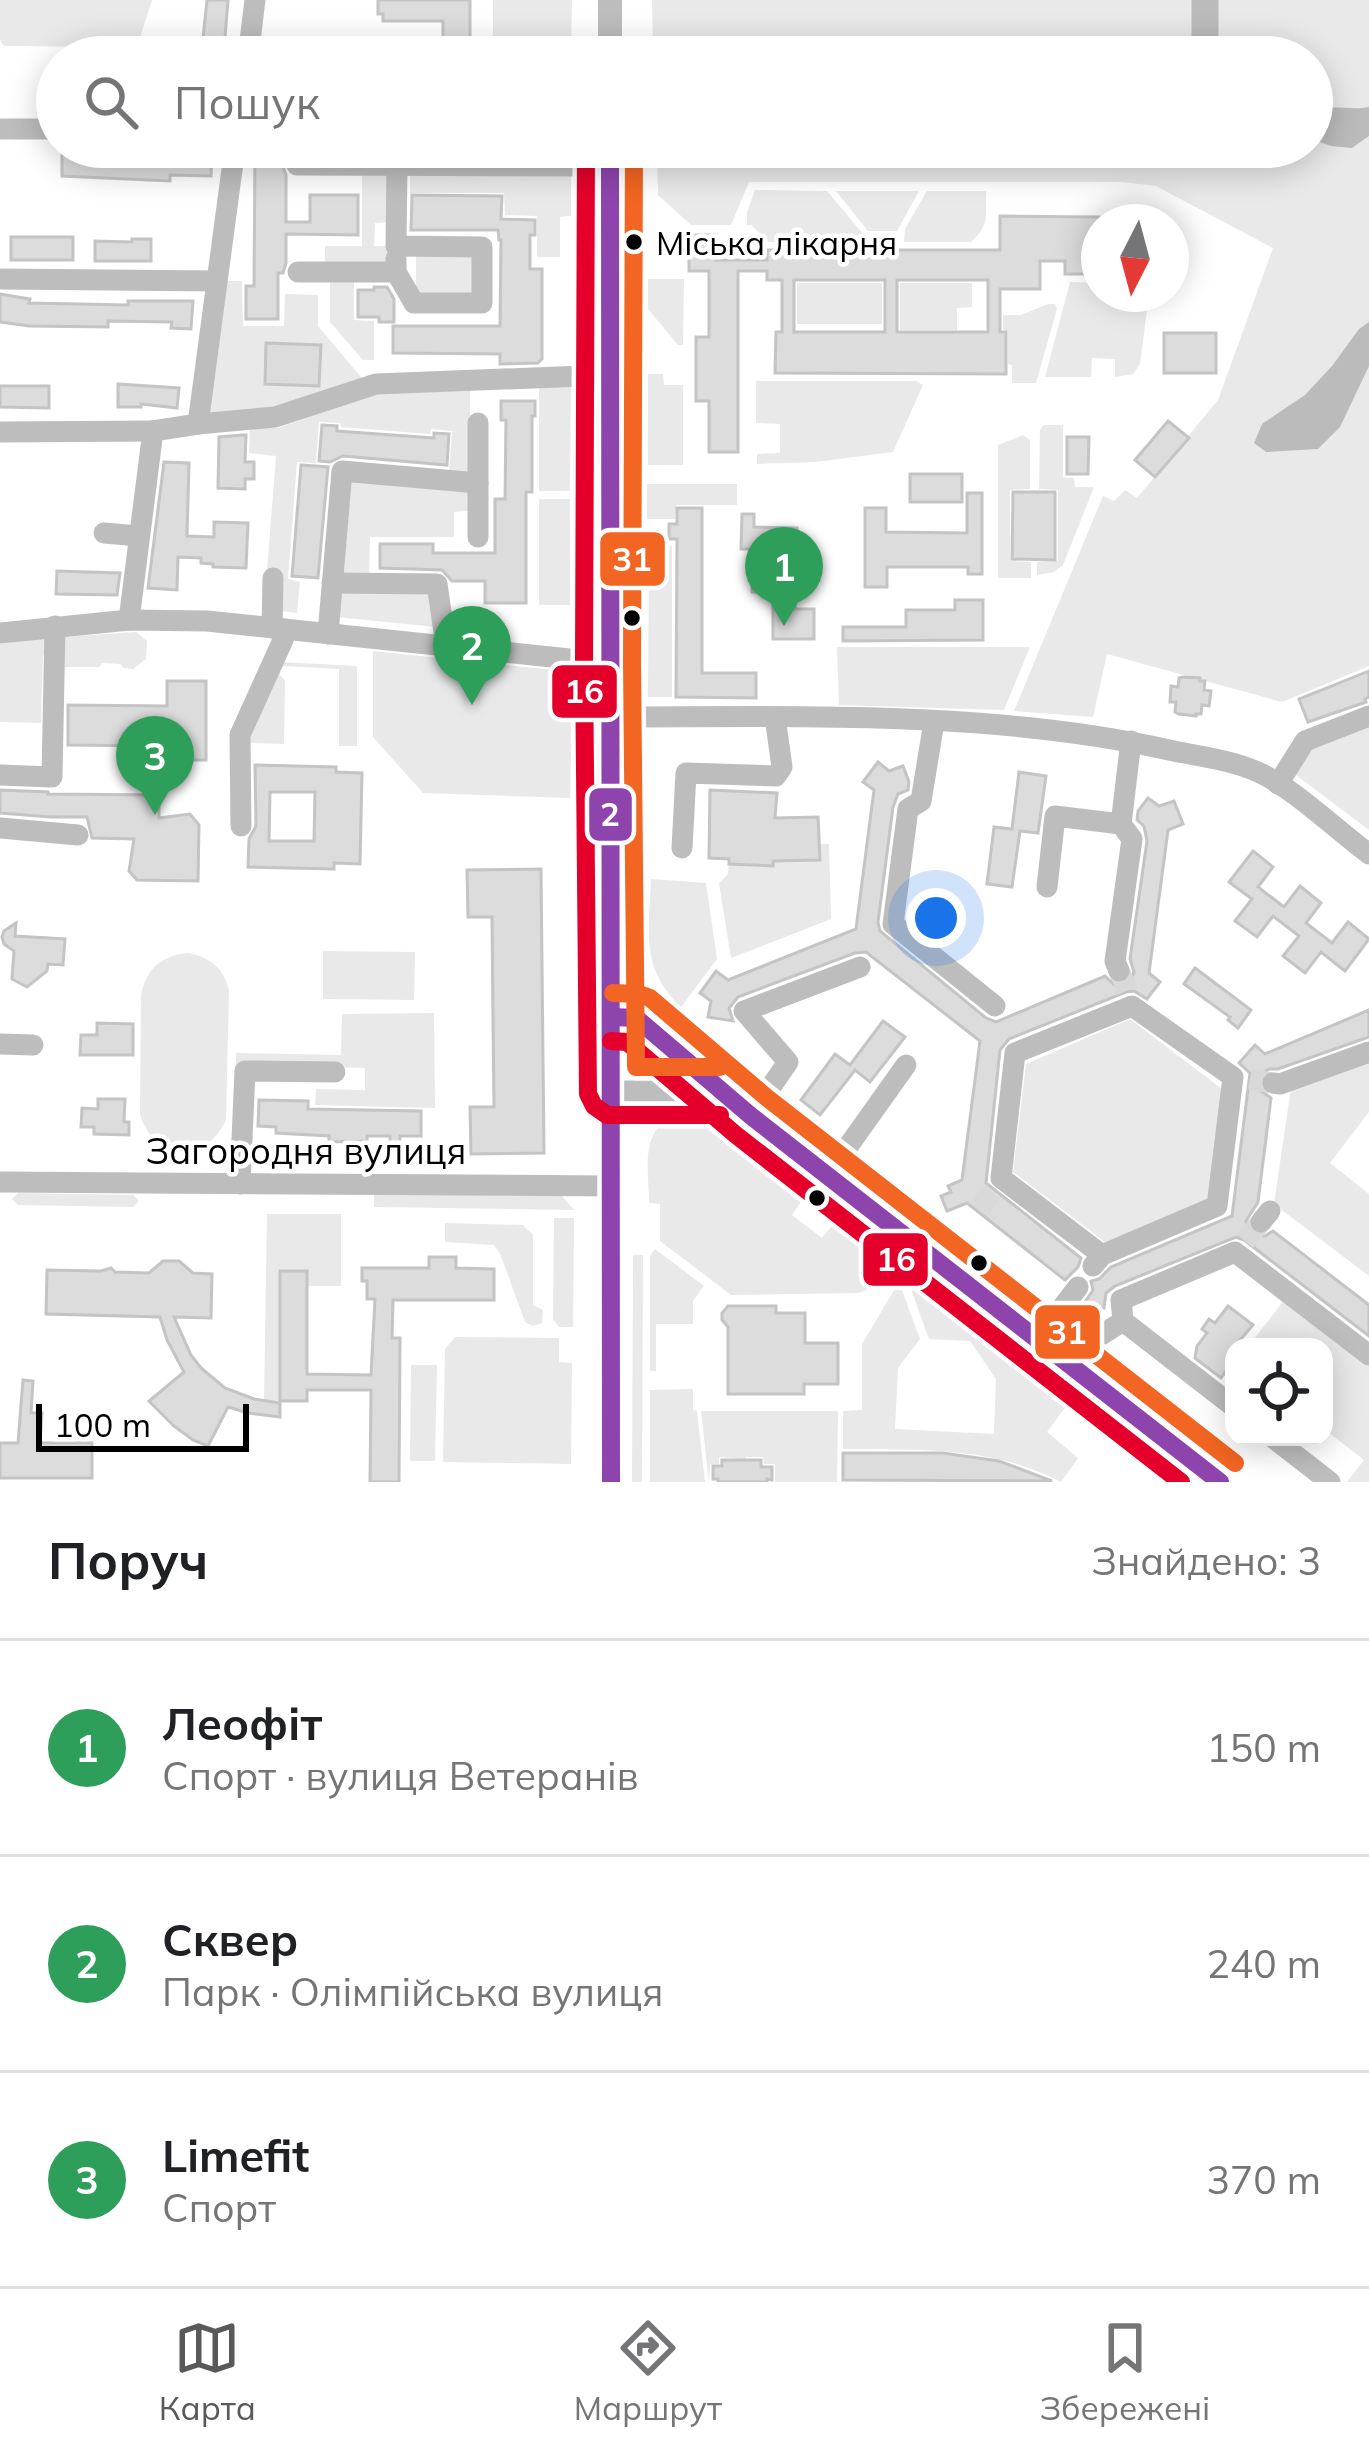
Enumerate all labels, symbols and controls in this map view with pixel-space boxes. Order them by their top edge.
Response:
search box [36,36,1333,168]
icon: search [78,69,144,135]
text: Пошук [174,74,320,130]
north arrow [1081,204,1189,312]
place label: Міська лікарня [656,222,897,263]
marker: Міська лікарня [623,231,645,253]
pin: 1 [745,527,823,626]
line badge: 31 [598,530,667,588]
text: 31 [612,538,652,579]
pin: 2 [433,606,511,705]
unlabelled marker [621,607,643,629]
line badge: 16 [550,663,619,720]
text: 16 [564,670,604,711]
pin: 3 [116,716,194,815]
line badge: 2 [587,786,634,843]
text: 2 [600,793,620,834]
your location [906,888,966,948]
street label: Загородня вулиця [146,1128,466,1173]
unlabelled marker [806,1187,828,1209]
line badge: 16 [861,1231,930,1288]
text: 16 [876,1238,916,1279]
unlabelled marker [968,1252,990,1274]
line badge: 31 [1033,1303,1102,1361]
text: 31 [1047,1311,1087,1352]
map controls [1225,1338,1333,1446]
button: locate [1225,1338,1333,1446]
scale bar [36,1398,249,1451]
text: 100 m [54,1404,151,1445]
text: Поруч [48,1528,208,1592]
text: Знайдено: 3 [1091,1536,1321,1585]
text: Леофіт [162,1695,322,1751]
text: 1 [75,1723,99,1772]
text: 150 m [1206,1723,1321,1772]
text: Спорт · вулиця Ветеранів [162,1751,638,1800]
text: Сквер [162,1911,298,1967]
text: 2 [75,1939,99,1988]
text: 240 m [1206,1939,1321,1988]
text: Парк · Олімпійська вулиця [162,1967,663,2016]
text: Limefit [162,2127,309,2183]
text: 3 [75,2155,99,2204]
text: 370 m [1206,2155,1321,2204]
text: Спорт [162,2183,276,2232]
tab: Карта [159,2315,256,2428]
tab: Маршрут [574,2315,722,2428]
tab: Збережені [1040,2315,1210,2428]

